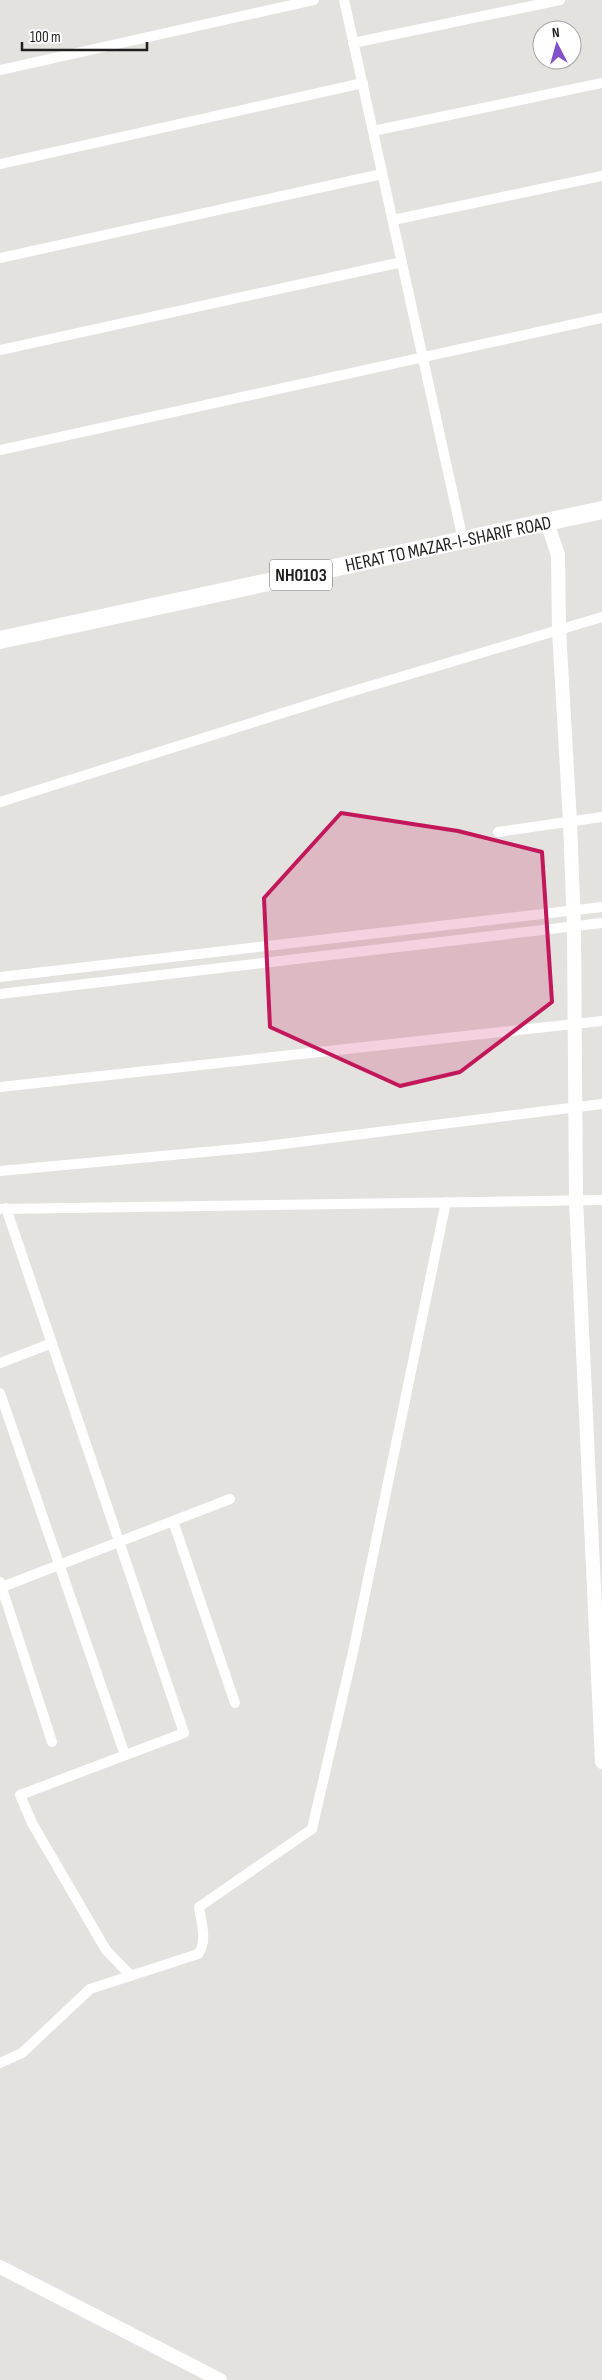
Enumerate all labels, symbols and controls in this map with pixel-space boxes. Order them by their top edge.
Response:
scale bar [22,20,148,52]
north arrow [532,20,582,70]
text: N [551,24,560,41]
text: 100 m [30,28,61,47]
street label: HERAT TO MAZAR-I-SHARIF ROAD [343,511,553,578]
road number: NH0103 [270,560,332,590]

